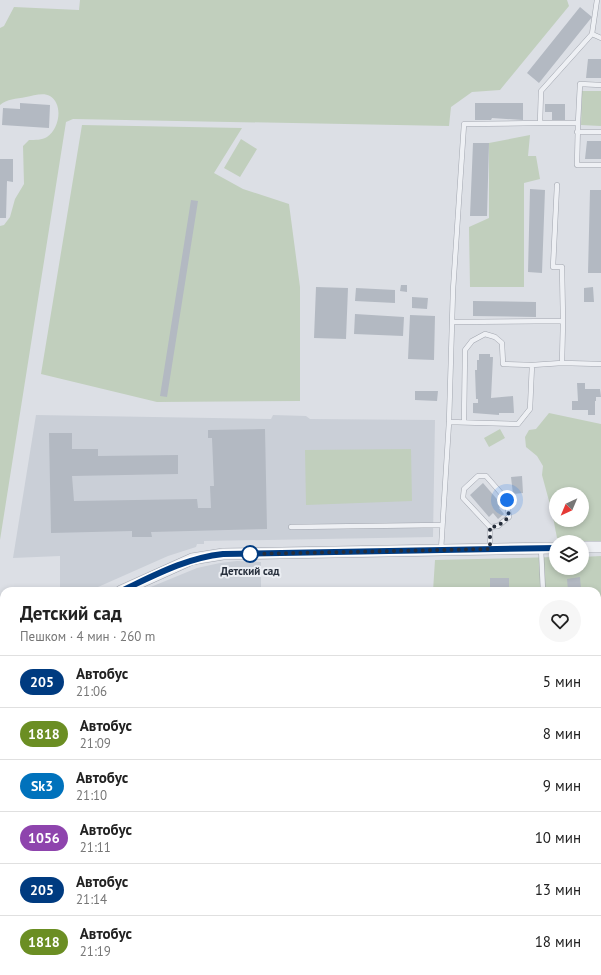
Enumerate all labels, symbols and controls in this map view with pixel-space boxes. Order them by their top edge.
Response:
north arrow [549,487,589,527]
map controls [549,487,589,575]
your location [497,490,517,510]
button: layers [549,535,589,575]
marker: Детский сад [241,545,259,563]
place label: Детский сад [221,564,280,578]
button: heart [539,600,581,642]
text: Детский сад [20,601,122,625]
text: Пешком · 4 мин · 260 m [20,628,155,645]
text: Автобус [76,664,128,683]
text: 5 мин [543,672,581,691]
text: 205 [30,673,54,691]
text: 21:06 [76,683,107,700]
text: Автобус [80,716,132,735]
text: 8 мин [543,724,581,743]
text: 1818 [28,725,60,743]
text: 21:09 [80,735,111,752]
text: Автобус [76,768,128,787]
text: 9 мин [543,776,581,795]
text: Sk3 [31,777,53,795]
text: 21:10 [76,787,107,804]
text: Автобус [80,820,132,839]
text: 10 мин [535,828,581,847]
text: 1056 [28,829,60,847]
text: 21:11 [80,839,111,856]
text: Автобус [76,872,128,891]
text: 13 мин [535,880,581,899]
text: 205 [30,881,54,899]
text: 21:14 [76,891,107,908]
text: Автобус [80,924,132,943]
text: 18 мин [535,932,581,951]
text: 1818 [28,933,60,951]
text: 21:19 [80,943,111,960]

